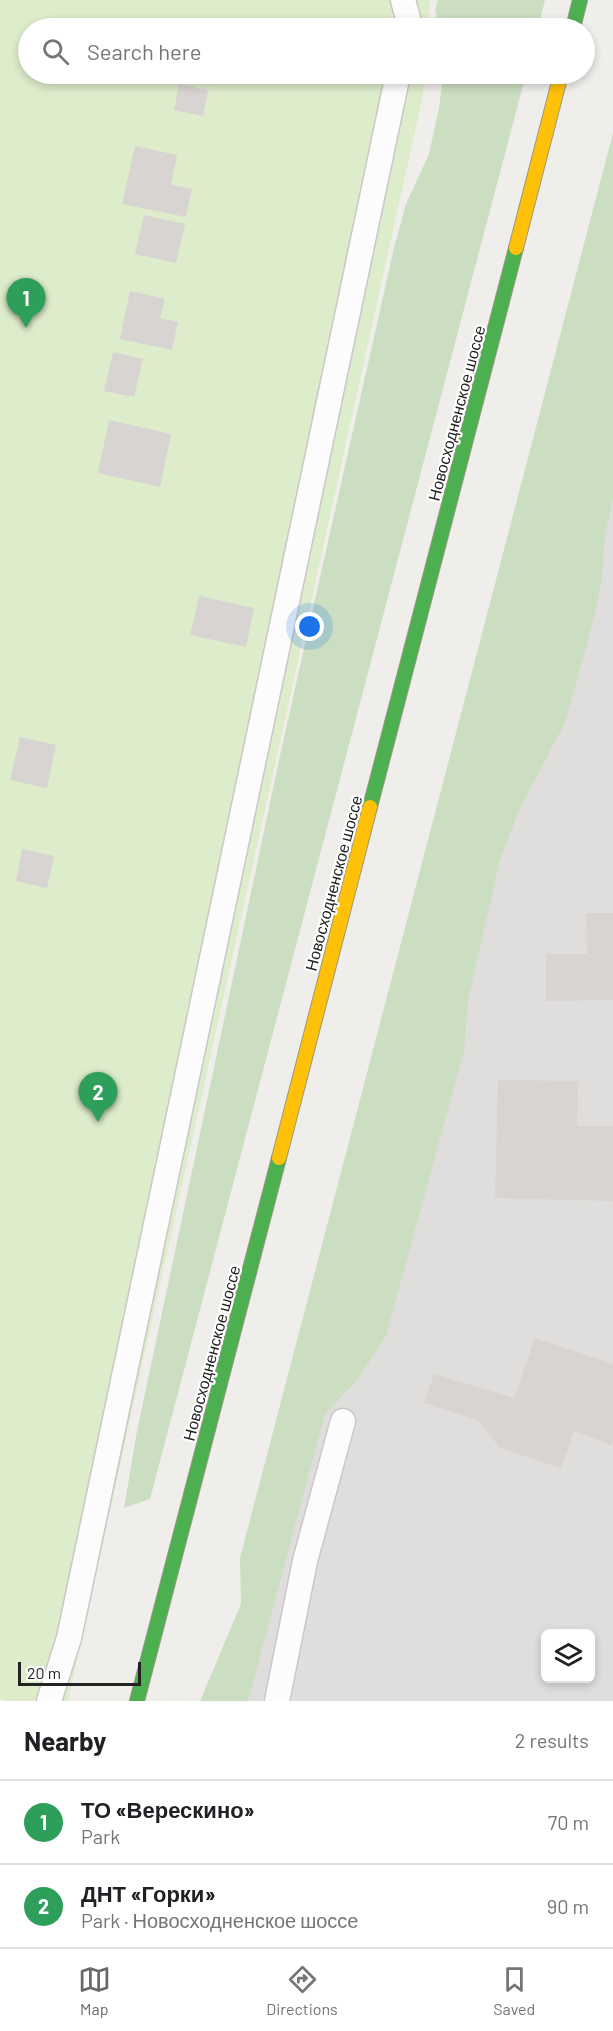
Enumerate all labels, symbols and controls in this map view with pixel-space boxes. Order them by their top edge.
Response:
search box [18,18,595,84]
icon: search [39,35,72,68]
text: Search here [87,38,201,64]
pin: 1 [6,278,46,328]
street label: Новосходненское шоссе [423,323,489,503]
your location [295,612,324,641]
street label: Новосходненское шоссе [300,793,366,973]
pin: 2 [78,1072,118,1122]
street label: Новосходненское шоссе [178,1263,244,1443]
map controls [541,1629,595,1683]
button: layers [541,1629,595,1683]
scale bar [18,1659,141,1686]
text: 20 m [27,1663,61,1682]
text: Nearby [24,1725,106,1756]
text: 2 results [515,1728,589,1752]
text: ТО «Верескино» [81,1796,255,1822]
text: 1 [40,1810,47,1834]
text: 70 m [548,1810,589,1834]
text: Park [81,1824,120,1848]
text: ДНТ «Горки» [81,1880,216,1906]
text: 2 [38,1894,49,1918]
text: 90 m [547,1894,589,1918]
text: Park · Новосходненское шоссе [81,1908,358,1932]
tab: Map [78,1963,111,2018]
tab: Directions [266,1963,338,2018]
tab: Saved [493,1963,535,2018]

